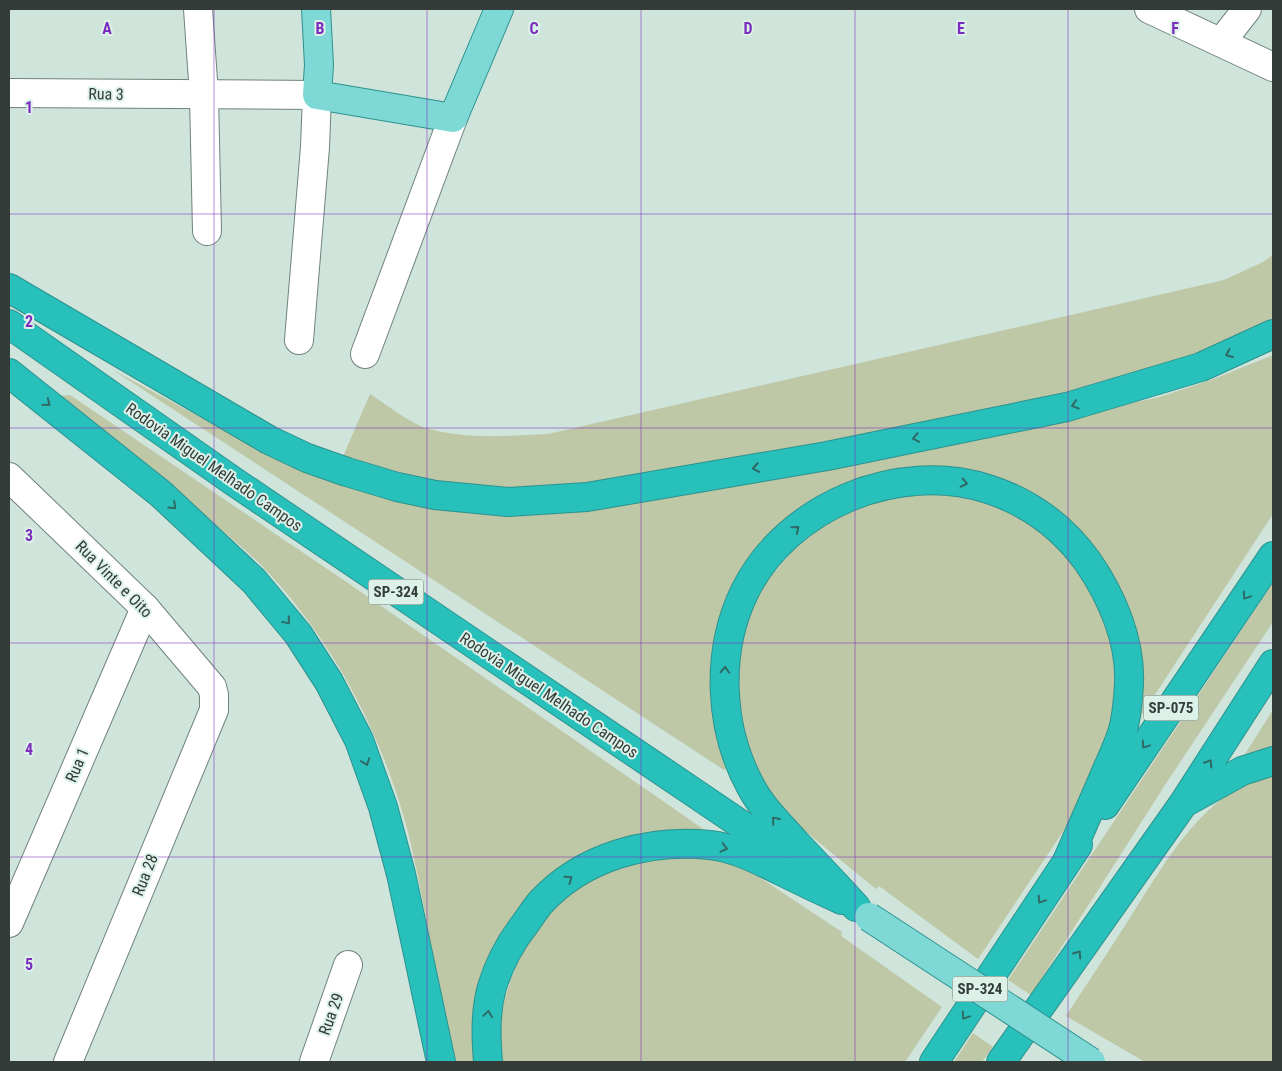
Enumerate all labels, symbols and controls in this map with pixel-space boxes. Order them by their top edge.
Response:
text: A [102,19,112,38]
text: B [316,19,325,38]
text: C [529,19,539,38]
text: D [743,19,753,38]
text: E [957,19,965,38]
text: F [1171,19,1179,38]
street label: Rua 3 [88,84,124,104]
text: 1 [25,98,33,117]
text: 2 [25,312,33,331]
one-way arrow [1225,348,1234,359]
one-way arrow [41,398,50,406]
street label: Rodovia Miguel Melhado Campos [122,399,306,535]
one-way arrow [1071,399,1079,409]
one-way arrow [911,432,920,443]
one-way arrow [752,463,760,473]
one-way arrow [960,477,969,488]
one-way arrow [167,500,176,509]
text: 3 [25,526,33,545]
one-way arrow [791,526,800,535]
street label: Rua Vinte e Oito [72,537,156,621]
road number: SP-324 [368,580,424,604]
one-way arrow [1243,590,1252,600]
one-way arrow [281,615,289,624]
street label: Rodovia Miguel Melhado Campos [456,628,642,762]
one-way arrow [720,666,731,674]
road number: SP-075 [1144,696,1198,720]
text: 4 [25,740,33,759]
one-way arrow [1142,740,1151,749]
street label: Rua 1 [61,745,93,785]
one-way arrow [360,757,370,765]
one-way arrow [1203,759,1212,768]
one-way arrow [772,816,781,825]
one-way arrow [719,842,728,853]
street label: Rua 28 [128,851,162,899]
one-way arrow [563,876,573,885]
one-way arrow [1038,895,1048,904]
one-way arrow [1072,950,1081,960]
text: 5 [25,955,33,974]
road number: SP-324 [952,976,1008,1002]
street label: Rua 29 [315,990,347,1038]
one-way arrow [482,1009,493,1017]
one-way arrow [962,1010,971,1020]

